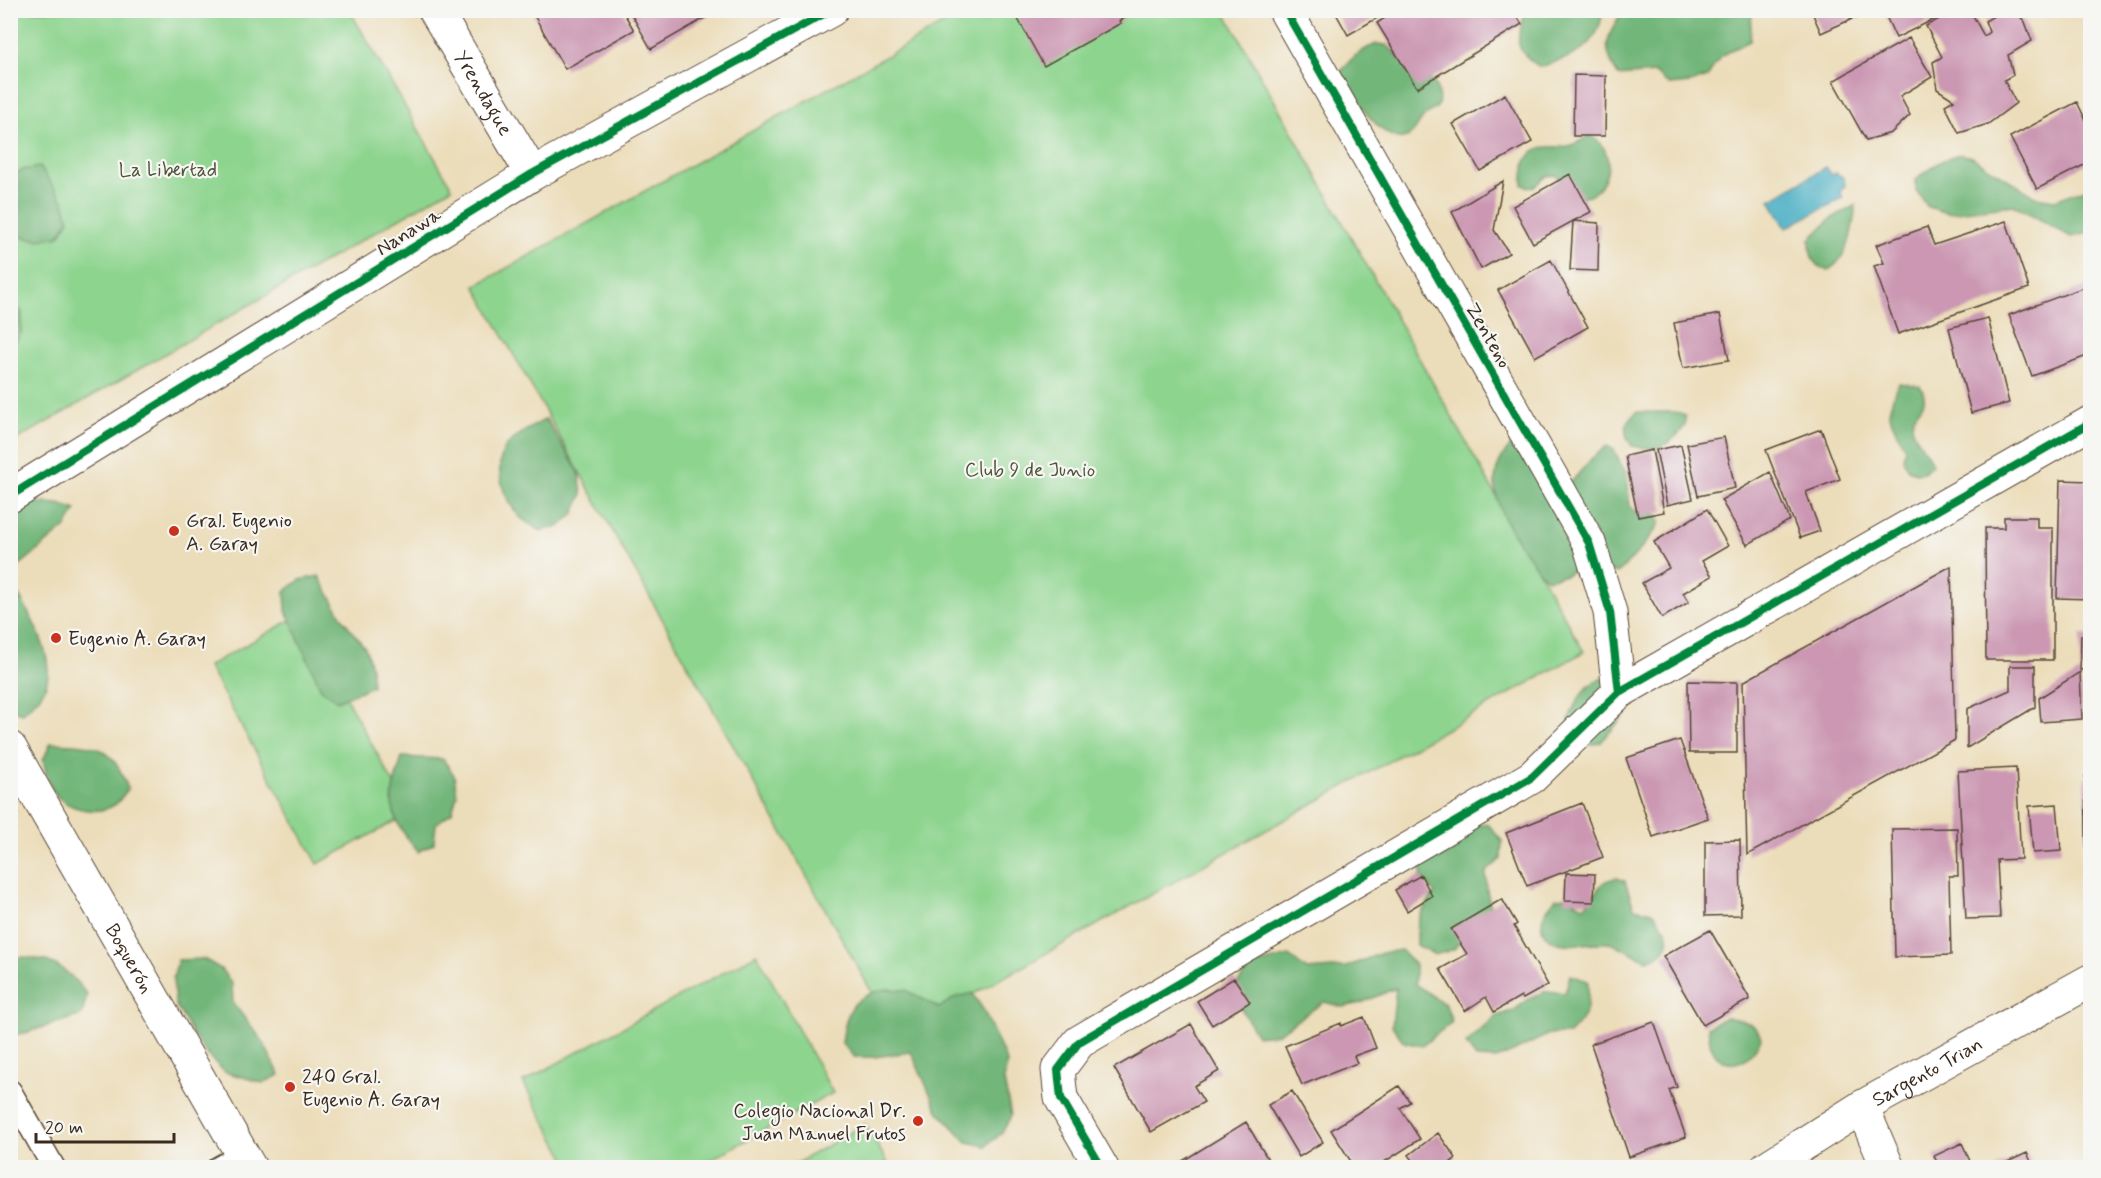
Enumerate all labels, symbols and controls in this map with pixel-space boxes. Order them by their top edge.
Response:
street label: Yrendague [447,46,518,141]
park label: La Libertad [119,157,217,184]
street label: Nanawa [371,201,447,263]
street label: Zenteno [1458,298,1517,373]
park label: Club 9 de Junio [965,457,1095,484]
place label: Gral. Eugenio A. Garay [186,508,292,558]
marker: Gral. Eugenio A. Garay [167,524,181,538]
place label: Eugenio A. Garay [68,626,206,653]
marker: Eugenio A. Garay [49,631,63,645]
street label: Boquerón [98,919,159,999]
street label: Sargento Trian [1868,1031,1988,1114]
place label: 240 Gral. Eugenio A. Garay [302,1064,440,1114]
marker: 240 Gral. Eugenio A. Garay [283,1080,297,1094]
place label: Colegio Nacional Dr. Juan Manuel Frutos [733,1098,906,1148]
scale bar [36,1106,174,1144]
marker: Colegio Nacional Dr. Juan Manuel Frutos [911,1114,925,1128]
text: 20 m [45,1116,83,1140]

